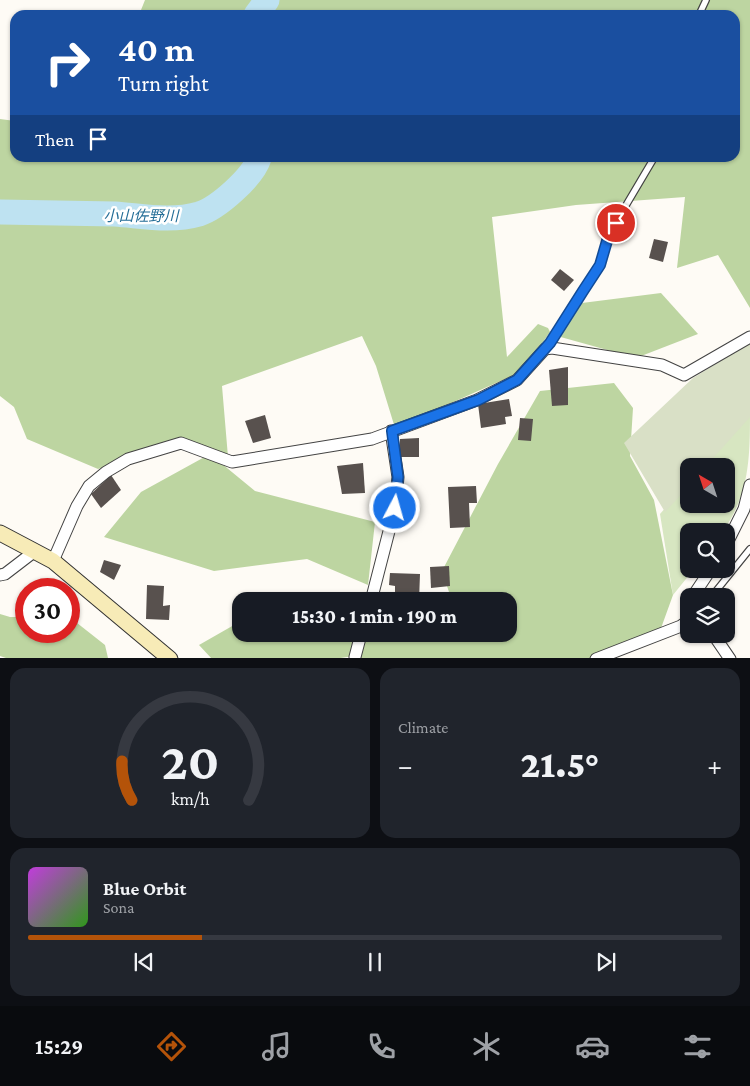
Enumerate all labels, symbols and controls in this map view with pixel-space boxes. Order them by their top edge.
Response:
icon: right [35,30,100,95]
text: 40 m [118,30,195,69]
text: Turn right [118,71,209,96]
icon: arrive [84,125,112,153]
text: Then [35,129,74,150]
pin [595,202,637,244]
water label: 小山佐野川 [103,208,180,224]
icon: arrive [602,209,630,237]
north arrow [680,458,735,512]
map controls [680,458,735,643]
position arrow [368,481,420,533]
button: search [680,523,735,578]
speed limit sign: 30 [15,578,80,643]
button: layers [680,588,735,643]
text: 15:30 · 1 min · 190 m [292,606,457,627]
text: Climate [398,719,448,736]
text: 20 [161,732,219,790]
text: 21.5° [520,743,600,785]
text: − [398,750,413,781]
text: + [707,750,722,781]
text: km/h [171,789,210,809]
text: Blue Orbit [103,878,186,899]
text: Sona [103,899,134,916]
icon: previous [130,948,158,976]
icon: pause [361,948,389,976]
icon: next [592,948,620,976]
icon: directions [154,1029,189,1064]
icon: music [259,1029,294,1064]
icon: phone [364,1029,399,1064]
icon: climate [469,1029,504,1064]
icon: car [575,1029,610,1064]
icon: filters [680,1029,715,1064]
text: 15:29 [35,1034,83,1059]

